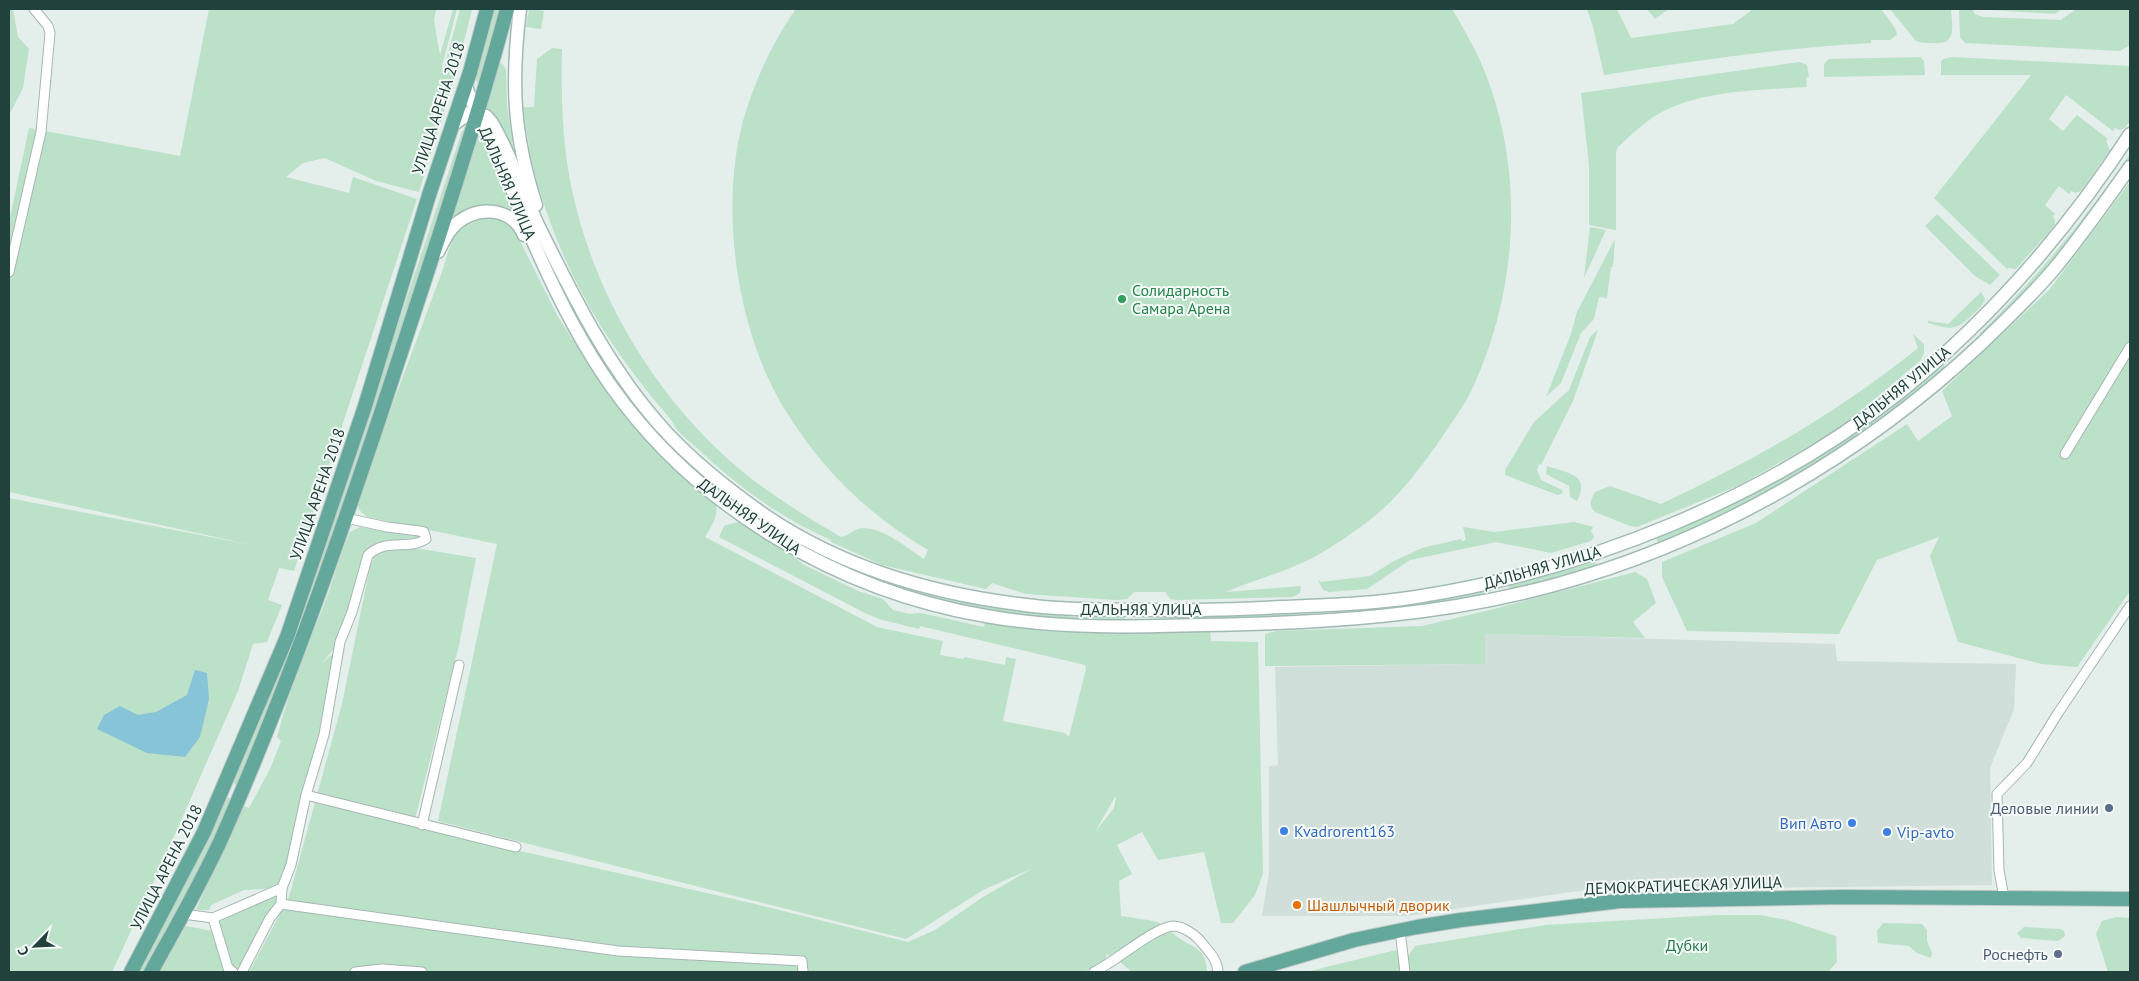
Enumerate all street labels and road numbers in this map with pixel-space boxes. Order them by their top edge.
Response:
street label: УЛИЦА АРЕНА 2018 [407,39,469,177]
street label: ДАЛЬНЯЯ УЛИЦА [475,123,541,243]
street label: ДАЛЬНЯЯ УЛИЦА [1848,341,1955,433]
street label: УЛИЦА АРЕНА 2018 [285,425,349,563]
street label: ДАЛЬНЯЯ УЛИЦА [695,473,806,559]
street label: ДАЛЬНЯЯ УЛИЦА [1481,541,1604,593]
street label: ДАЛЬНЯЯ УЛИЦА [1080,599,1202,619]
street label: УЛИЦА АРЕНА 2018 [126,801,206,933]
street label: ДЕМОКРАТИЧЕСКАЯ УЛИЦА [1584,872,1783,898]

